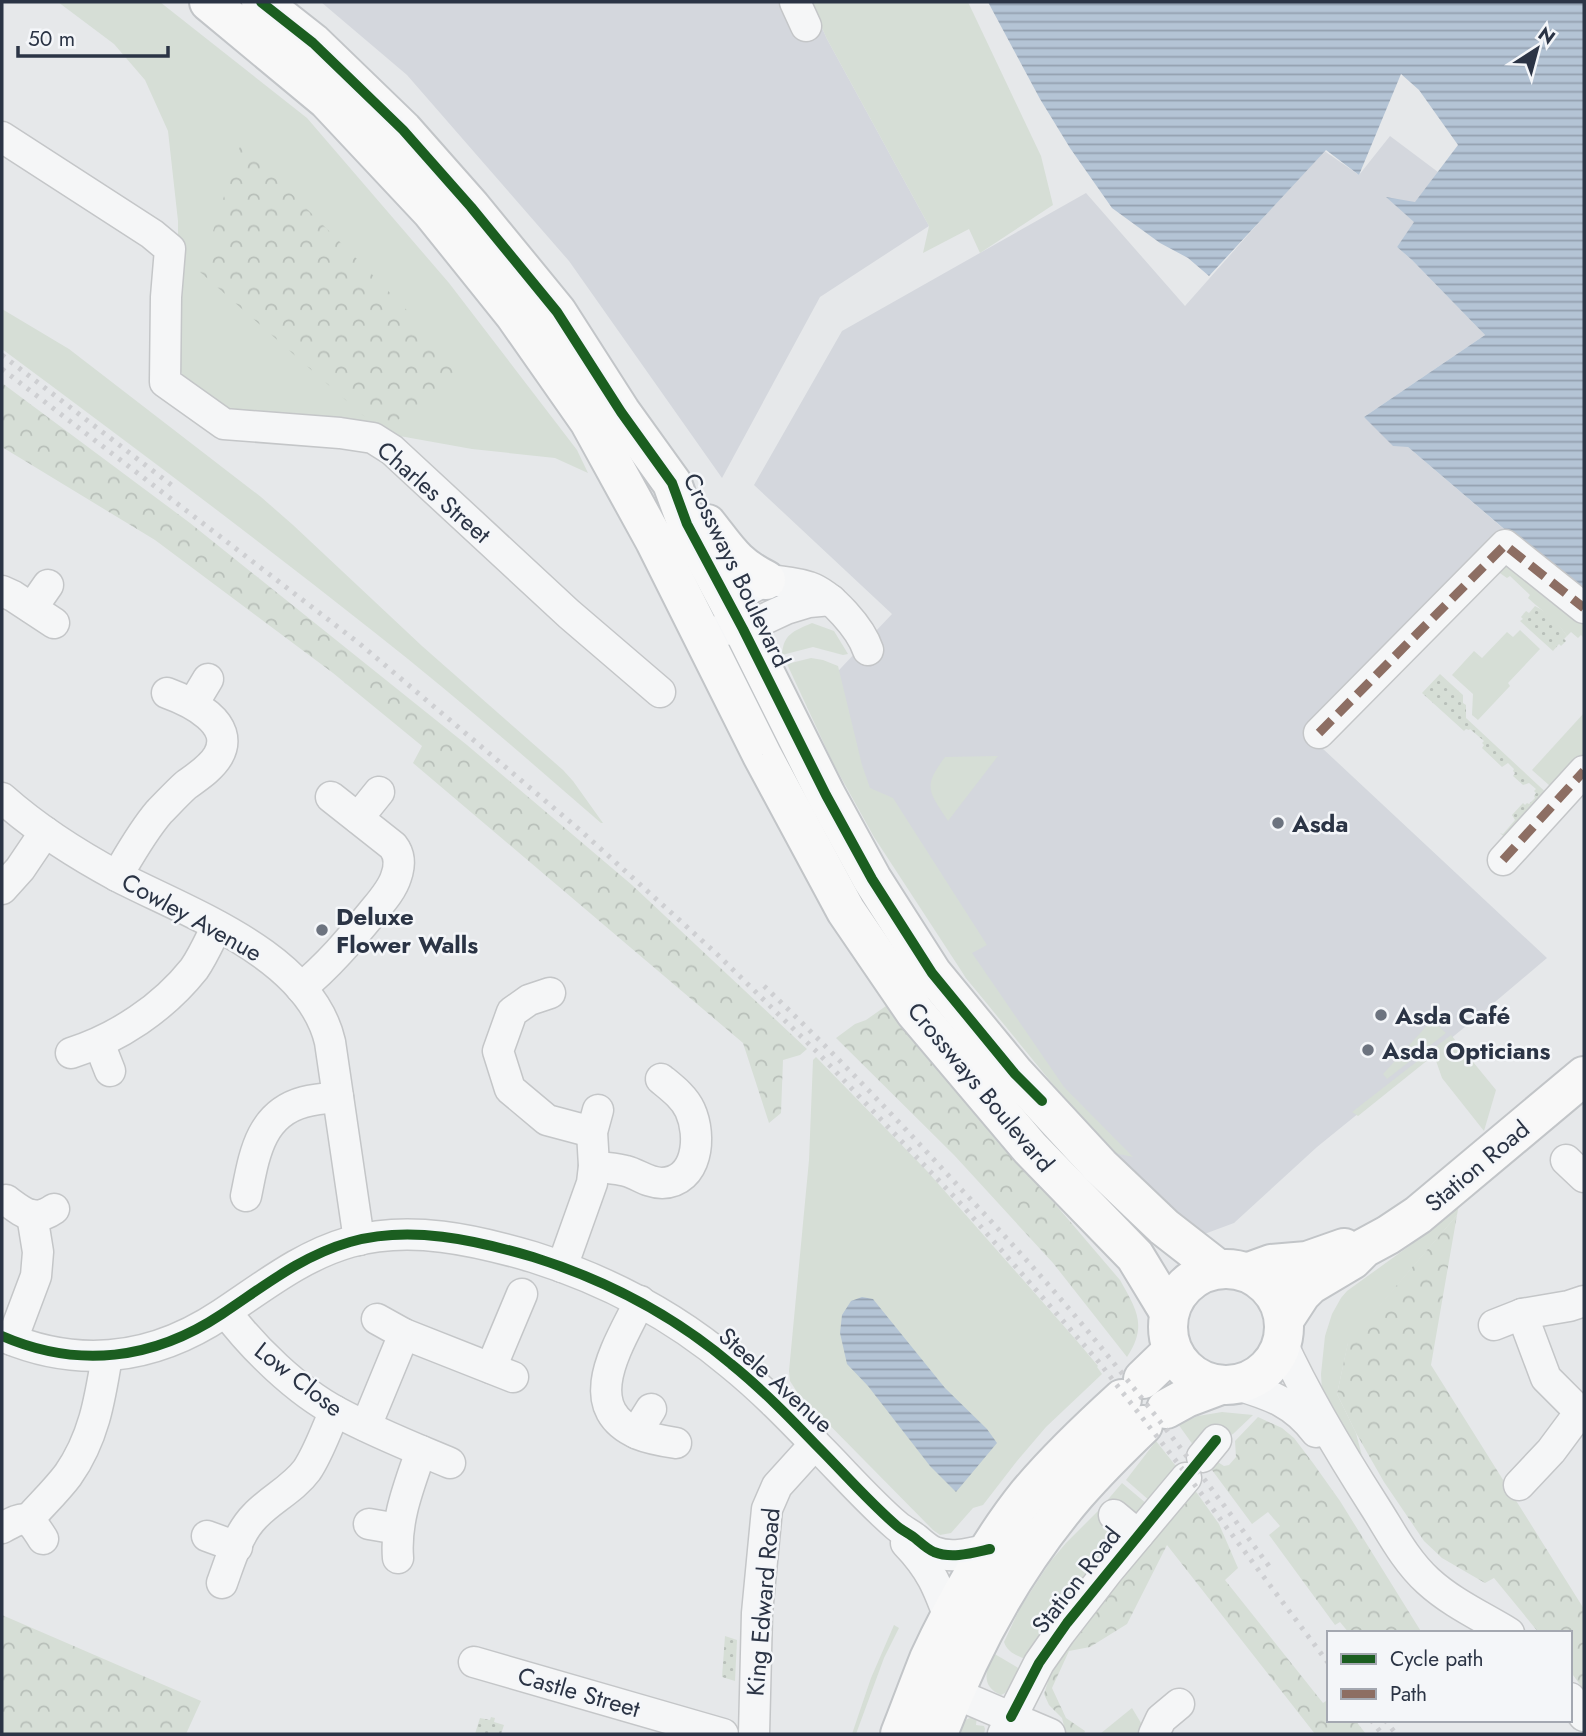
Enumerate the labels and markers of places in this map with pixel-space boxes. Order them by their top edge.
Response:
place label: Asda [1291,806,1348,841]
marker: Asda [1270,815,1286,831]
place label: Deluxe Flower Walls [336,899,478,962]
marker: Deluxe Flower Walls [314,922,330,938]
place label: Asda Café [1394,998,1510,1033]
marker: Asda Café [1373,1007,1389,1023]
place label: Asda Opticians [1381,1033,1551,1068]
marker: Asda Opticians [1360,1042,1376,1058]

